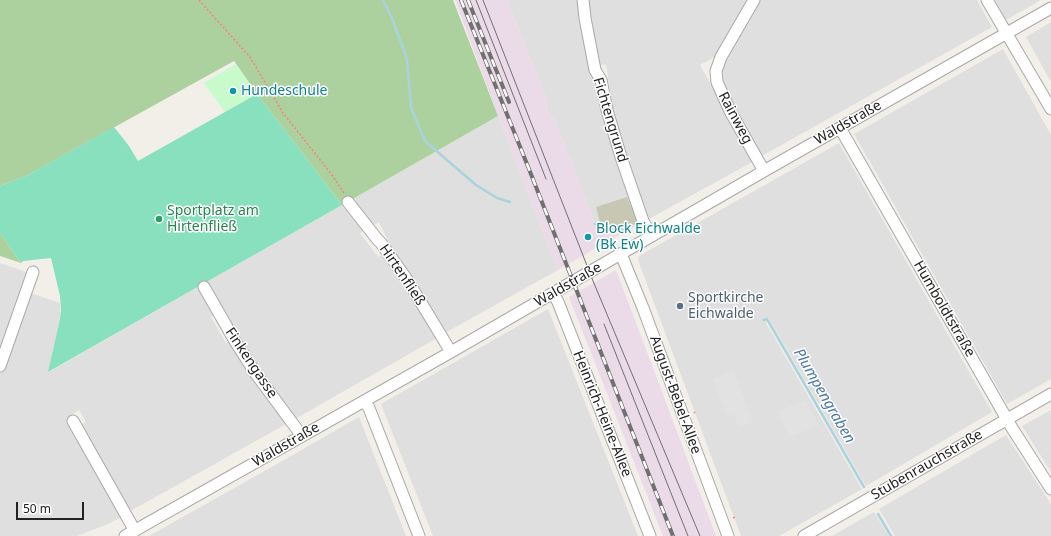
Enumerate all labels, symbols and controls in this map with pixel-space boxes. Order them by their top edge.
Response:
street label: Fichtengrund [589,75,631,165]
place label: Hundeschule [241,83,327,99]
marker: Hundeschule [228,86,238,96]
street label: Rainweg [714,89,756,147]
street label: Waldstraße [811,97,885,149]
place label: Sportplatz am Hirtenfließ [167,203,259,236]
marker: Sportplatz am Hirtenfließ [154,214,164,224]
place label: Block Eichwalde (Bk Ew) [596,221,701,254]
marker: Block Eichwalde (Bk Ew) [583,232,593,242]
street label: Hirtenfließ [375,241,429,309]
street label: Humboldtstraße [910,258,978,360]
street label: Waldstraße [531,259,605,311]
place label: Sportkirche Eichwalde [688,290,763,322]
marker: Sportkirche Eichwalde [675,301,685,311]
street label: Finkengasse [221,325,281,401]
street label: August-Bebel-Allee [646,334,704,456]
water label: Plumpengraben [790,345,858,447]
street label: Heinrich-Heine-Allee [569,348,635,480]
street label: Waldstraße [249,419,323,471]
street label: Stubenrauchstraße [868,426,986,504]
scale bar [18,494,86,520]
text: 50 m [23,500,51,517]

